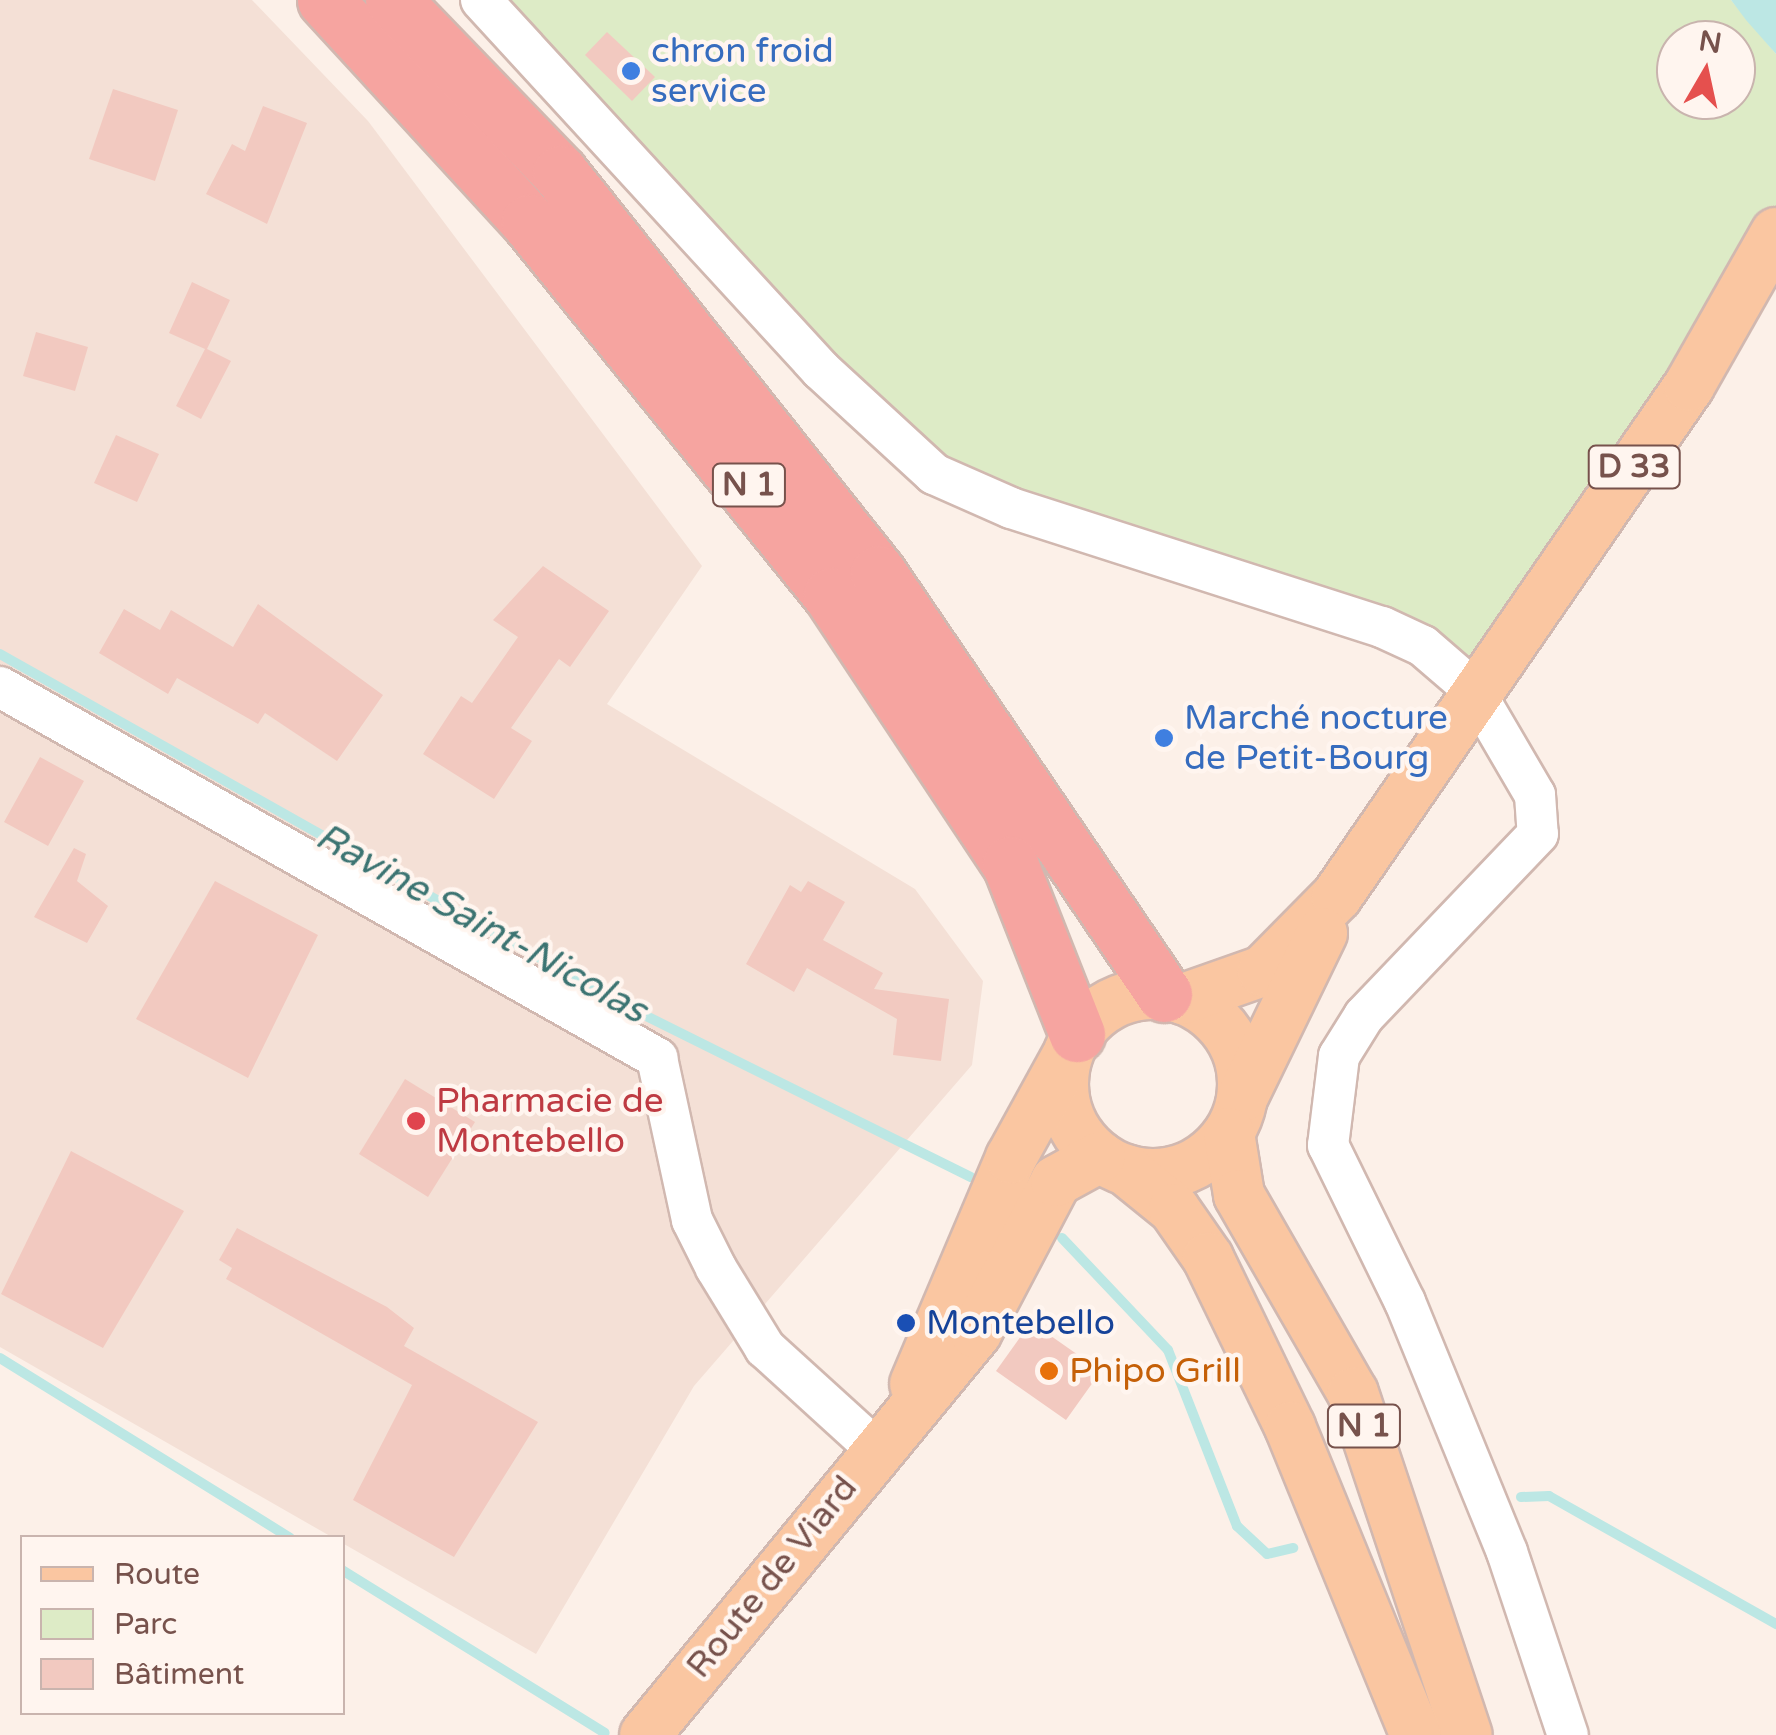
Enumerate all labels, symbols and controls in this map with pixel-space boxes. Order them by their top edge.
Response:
north arrow [1656,20,1756,120]
text: N [1697,24,1724,61]
place label: chron froid service [651,30,834,112]
marker: chron froid service [620,60,642,82]
road number: D 33 [1586,440,1682,494]
road number: N 1 [712,458,786,512]
place label: Marché nocture de Petit-Bourg [1184,697,1448,779]
marker: Marché nocture de Petit-Bourg [1153,727,1175,749]
water label: Ravine Saint-Nicolas [308,814,654,1034]
place label: Pharmacie de Montebello [436,1080,664,1162]
marker: Pharmacie de Montebello [405,1110,427,1132]
place label: Montebello [926,1302,1115,1344]
marker: Montebello [895,1312,917,1334]
place label: Phipo Grill [1069,1350,1241,1392]
marker: Phipo Grill [1038,1360,1060,1382]
road number: N 1 [1326,1399,1402,1453]
street label: Route de Viard [678,1467,866,1687]
legend [20,1535,345,1715]
text: Route [114,1556,200,1593]
text: Parc [114,1606,177,1643]
text: Bâtiment [114,1656,244,1693]

